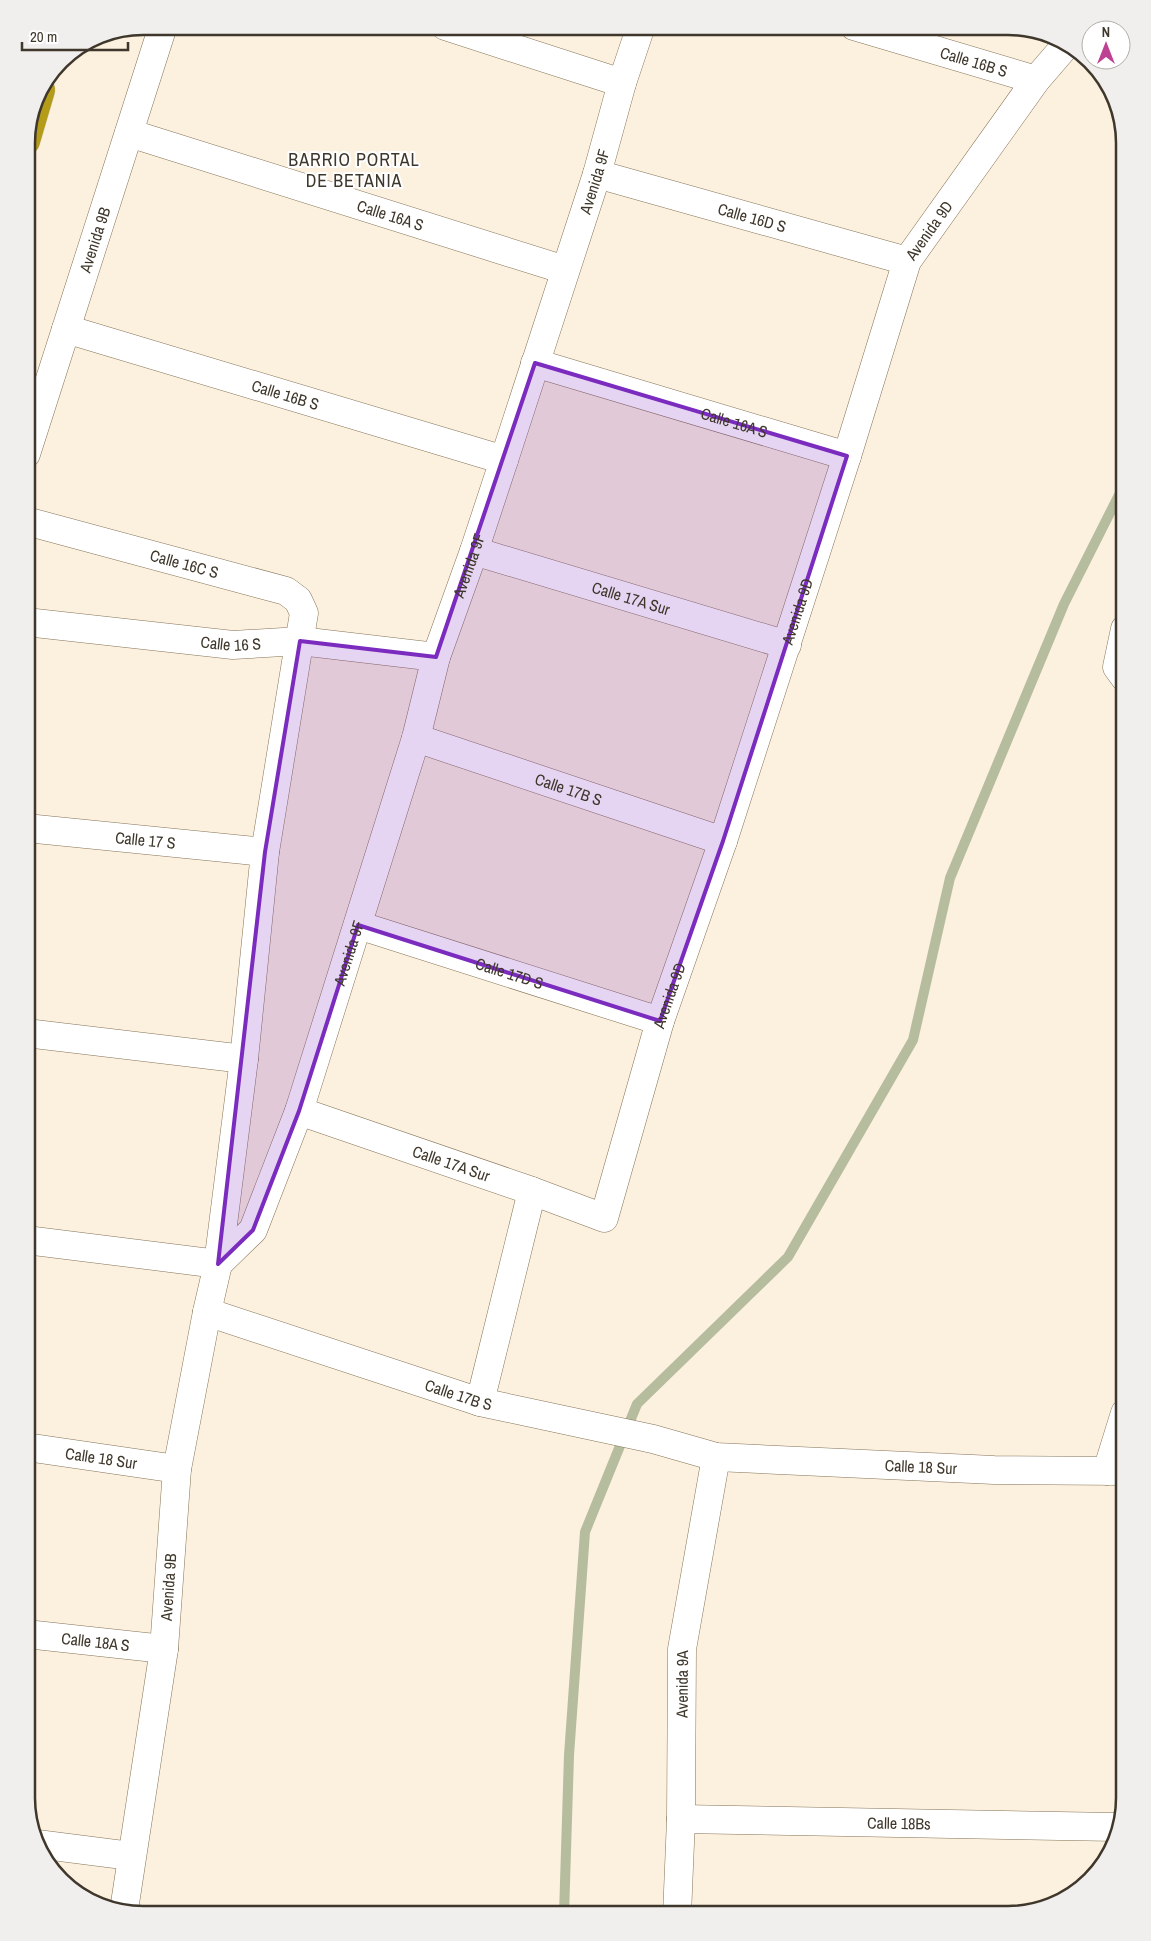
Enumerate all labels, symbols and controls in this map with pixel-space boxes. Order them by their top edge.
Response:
scale bar [22,20,129,52]
north arrow [1081,20,1131,70]
text: N [1102,23,1110,41]
text: 20 m [30,26,57,47]
street label: Calle 16B S [937,41,1010,82]
street label: Avenida 9F [573,146,614,218]
district label: BARRIO PORTAL DE BETANIA [288,147,420,193]
street label: Calle 16A S [354,194,427,236]
street label: Avenida 9D [900,196,958,265]
street label: Calle 16D S [715,197,789,238]
street label: Avenida 9B [73,204,115,276]
street label: Calle 16B S [249,374,322,415]
street label: Calle 16A S [698,402,771,443]
street label: Avenida 9F [447,530,490,602]
street label: Calle 16C S [148,544,221,583]
street label: Avenida 9D [776,575,818,648]
street label: Calle 17A Sur [589,576,673,620]
street label: Calle 16 S [199,630,262,656]
street label: Calle 17B S [532,768,605,811]
street label: Calle 17 S [114,826,177,854]
street label: Avenida 9F [328,918,369,989]
street label: Calle 17D S [473,952,546,994]
street label: Avenida 9D [647,960,691,1032]
street label: Calle 17A Sur [410,1140,493,1187]
street label: Calle 17B S [422,1374,494,1415]
street label: Calle 18 Sur [64,1442,139,1474]
street label: Calle 18 Sur [884,1454,958,1479]
street label: Avenida 9B [155,1552,181,1622]
street label: Calle 18A S [60,1627,131,1656]
street label: Avenida 9A [671,1650,693,1719]
street label: Calle 18Bs [867,1811,931,1835]

